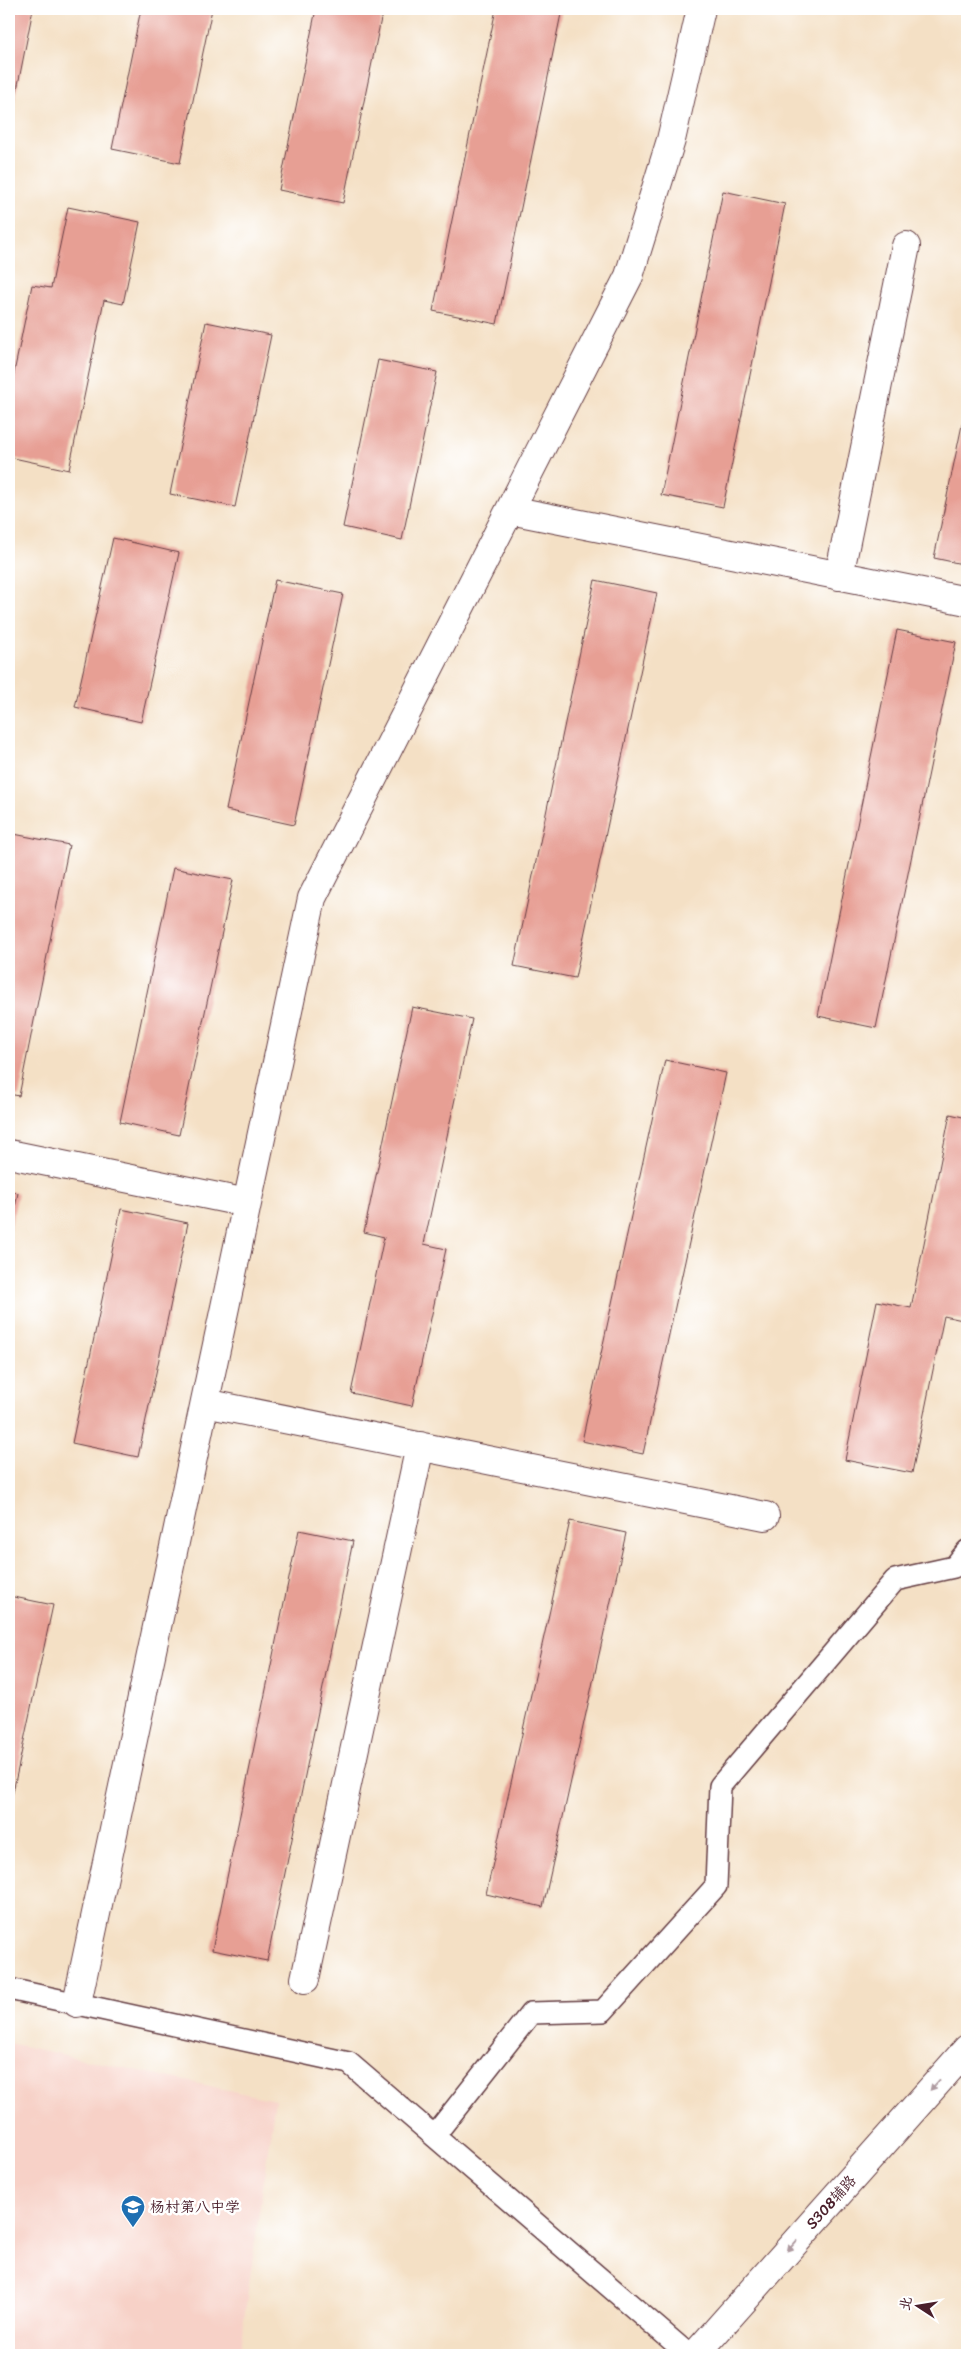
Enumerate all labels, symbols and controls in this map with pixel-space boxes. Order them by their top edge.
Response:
one-way arrow [929,2079,941,2091]
street label: S308辅路 [799,2169,863,2235]
school or university icon: 杨村第八中学 [120,2194,146,2228]
place label: 杨村第八中学 [150,2194,240,2220]
one-way arrow [787,2240,798,2252]
north arrow [894,2282,944,2332]
text: 北 [892,2294,919,2313]

